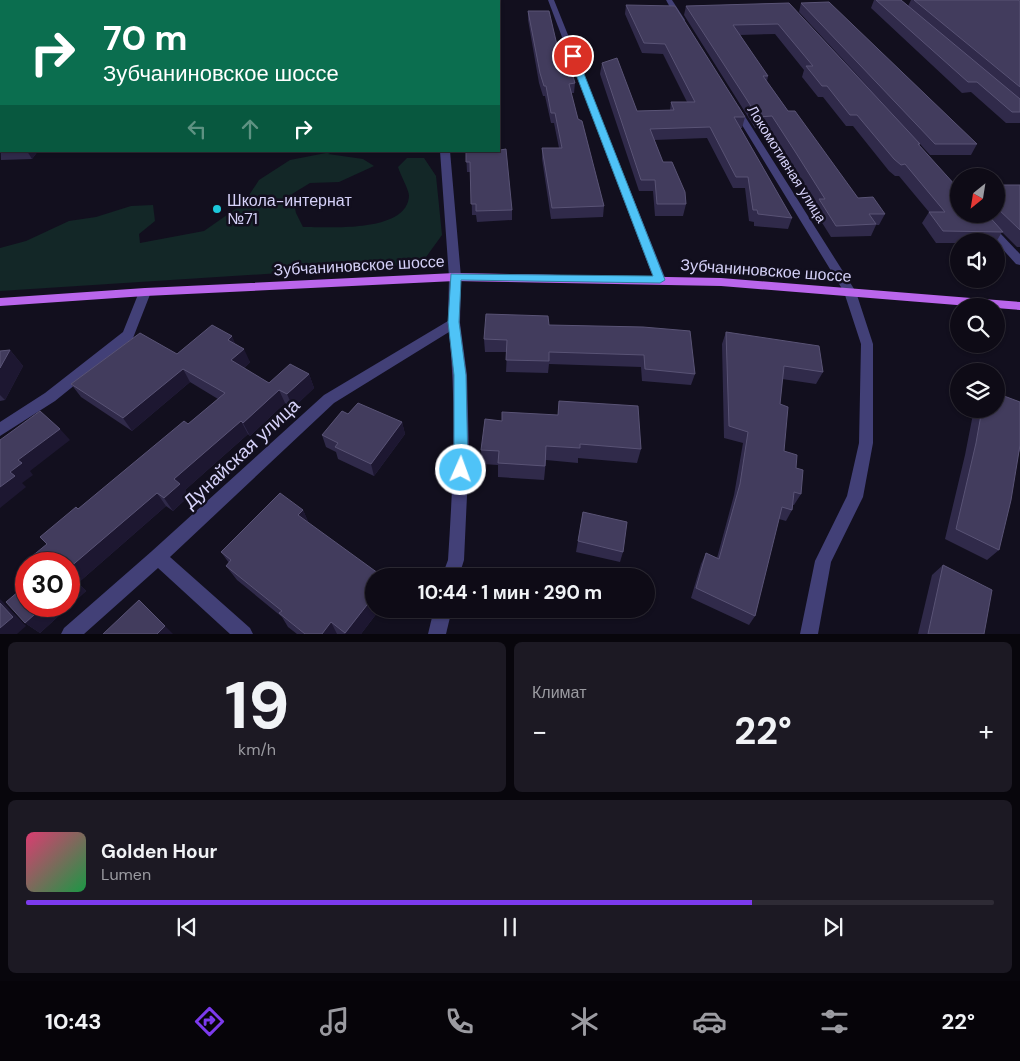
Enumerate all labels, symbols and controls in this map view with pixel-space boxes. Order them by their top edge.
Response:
text: 70 m [103,15,187,61]
icon: right [20,20,85,85]
pin [552,35,594,77]
icon: arrive [559,42,587,70]
text: Зубчаниновское шоссе [103,59,339,88]
street label: Локомотивная улица [744,102,831,226]
icon: left [183,115,211,143]
icon: ahead [236,115,264,143]
icon: right [289,115,317,143]
north arrow [950,168,1005,222]
map controls [950,168,1005,418]
place label: Школа-интернат №71 [227,190,352,229]
marker: Школа-интернат №71 [211,203,223,215]
button: sound [950,233,1005,288]
street label: Зубчаниновское шоссе [273,251,445,280]
street label: Зубчаниновское шоссе [680,254,852,287]
button: search [950,298,1005,353]
button: layers [950,363,1005,418]
street label: Дунайская улица [178,393,305,514]
position arrow [434,443,486,495]
speed limit sign: 30 [15,552,80,617]
text: 10:44 · 1 мин · 290 m [418,580,602,605]
text: 19 [225,664,289,748]
text: Климат [532,682,586,703]
text: 22° [734,706,792,756]
text: − [532,713,547,750]
text: + [979,713,994,750]
text: km/h [238,739,276,760]
text: Golden Hour [101,839,217,864]
text: Lumen [101,864,151,885]
icon: previous [173,913,201,941]
icon: pause [496,913,524,941]
icon: next [819,913,847,941]
icon: directions [192,1004,227,1039]
icon: music [317,1004,352,1039]
icon: phone [442,1004,477,1039]
icon: climate [567,1004,602,1039]
icon: car [692,1004,727,1039]
icon: filters [817,1004,852,1039]
text: 10:43 [45,1007,102,1036]
text: 22° [942,1007,975,1036]

